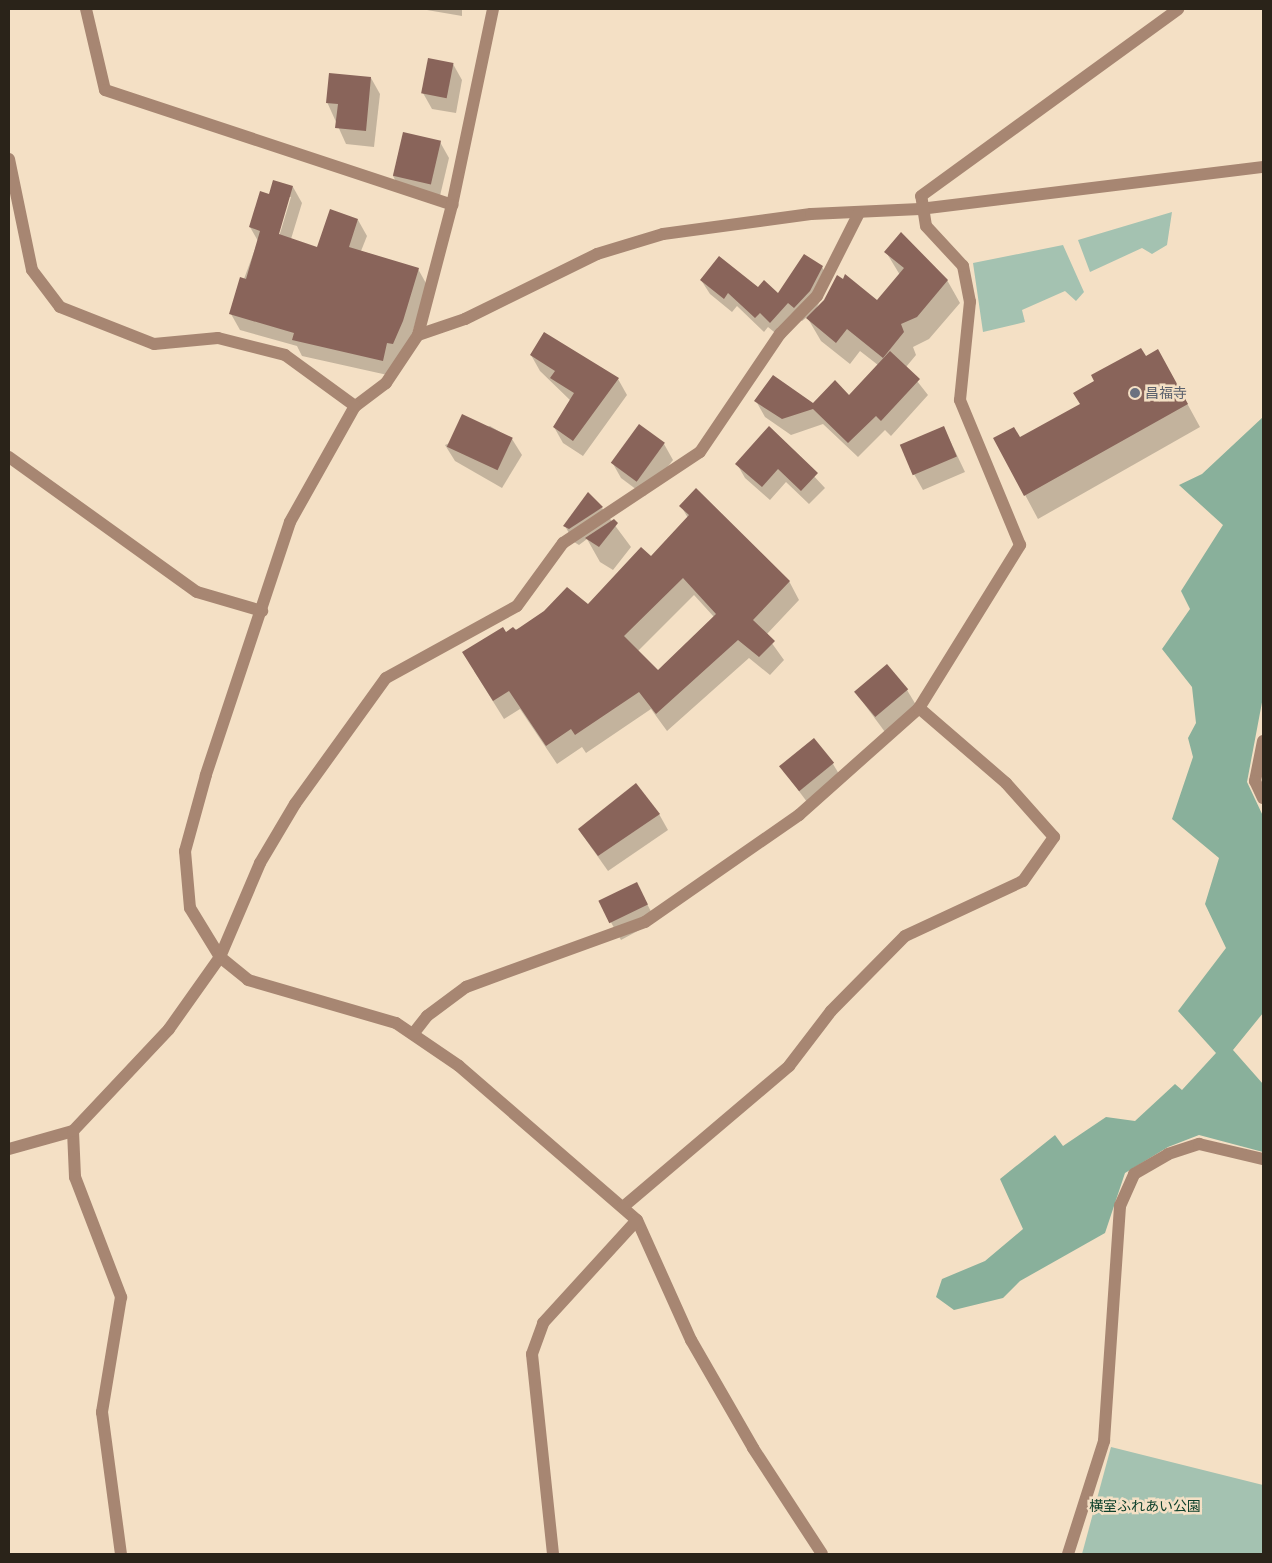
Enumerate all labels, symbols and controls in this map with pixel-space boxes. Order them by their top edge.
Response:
place label: 昌福寺 [1145,385,1187,401]
marker: 昌福寺 [1129,387,1141,399]
park label: 横室ふれあい公園 [1089,1498,1201,1514]

